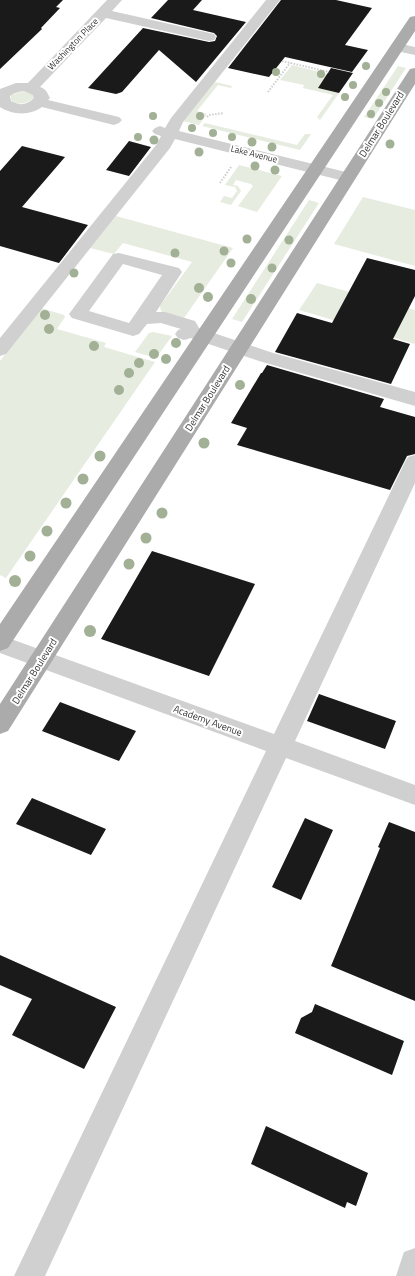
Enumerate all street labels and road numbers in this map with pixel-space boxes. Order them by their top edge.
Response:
street label: Washington Place [44,14,101,73]
street label: Delmar Boulevard [355,88,408,160]
street label: Lake Avenue [229,141,279,166]
street label: Delmar Boulevard [181,362,234,434]
street label: Delmar Boulevard [8,635,61,707]
street label: Academy Avenue [171,701,244,740]

